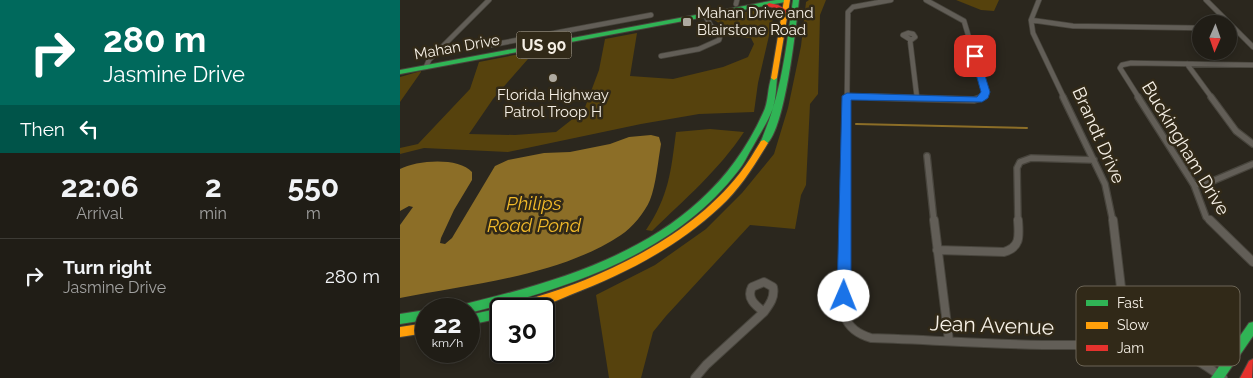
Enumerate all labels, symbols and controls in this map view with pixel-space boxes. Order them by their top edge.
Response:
place label: Mahan Drive and Blairstone Road [697,4,814,39]
north arrow [1192,15,1238,60]
map controls [1192,15,1237,60]
marker: Mahan Drive and Blairstone Road [681,16,693,28]
text: 280 m [103,19,206,60]
icon: right [20,20,85,85]
street label: Mahan Drive [413,31,501,63]
road number: US 90 [516,32,572,58]
pin [954,35,996,77]
icon: arrive [961,42,989,70]
text: Jasmine Drive [103,61,245,87]
marker: Florida Highway Patrol Troop H [547,72,559,84]
street label: Buckingham Drive [1138,77,1234,219]
street label: Brandt Drive [1068,84,1130,187]
place label: Florida Highway Patrol Troop H [497,86,609,121]
icon: left [75,115,103,143]
text: Then [20,118,65,140]
text: 22:06 [61,169,139,204]
text: 2 [205,169,222,204]
text: 550 [288,169,339,204]
water label: Philips Road Pond [487,192,582,236]
text: Arrival [76,204,123,223]
text: min [199,204,227,223]
text: m [306,204,321,223]
text: Turn right [63,256,152,278]
icon: right [20,262,48,290]
text: 280 m [325,265,380,287]
position arrow [817,269,869,321]
text: Jasmine Drive [63,278,166,297]
legend [1076,286,1240,366]
text: Fast [1117,295,1144,311]
speed limit sign: 30 [490,298,555,363]
text: 22 [433,309,462,339]
street label: Jean Avenue [929,310,1055,340]
text: Slow [1117,317,1149,333]
text: km/h [432,336,463,350]
text: Jam [1117,340,1144,356]

